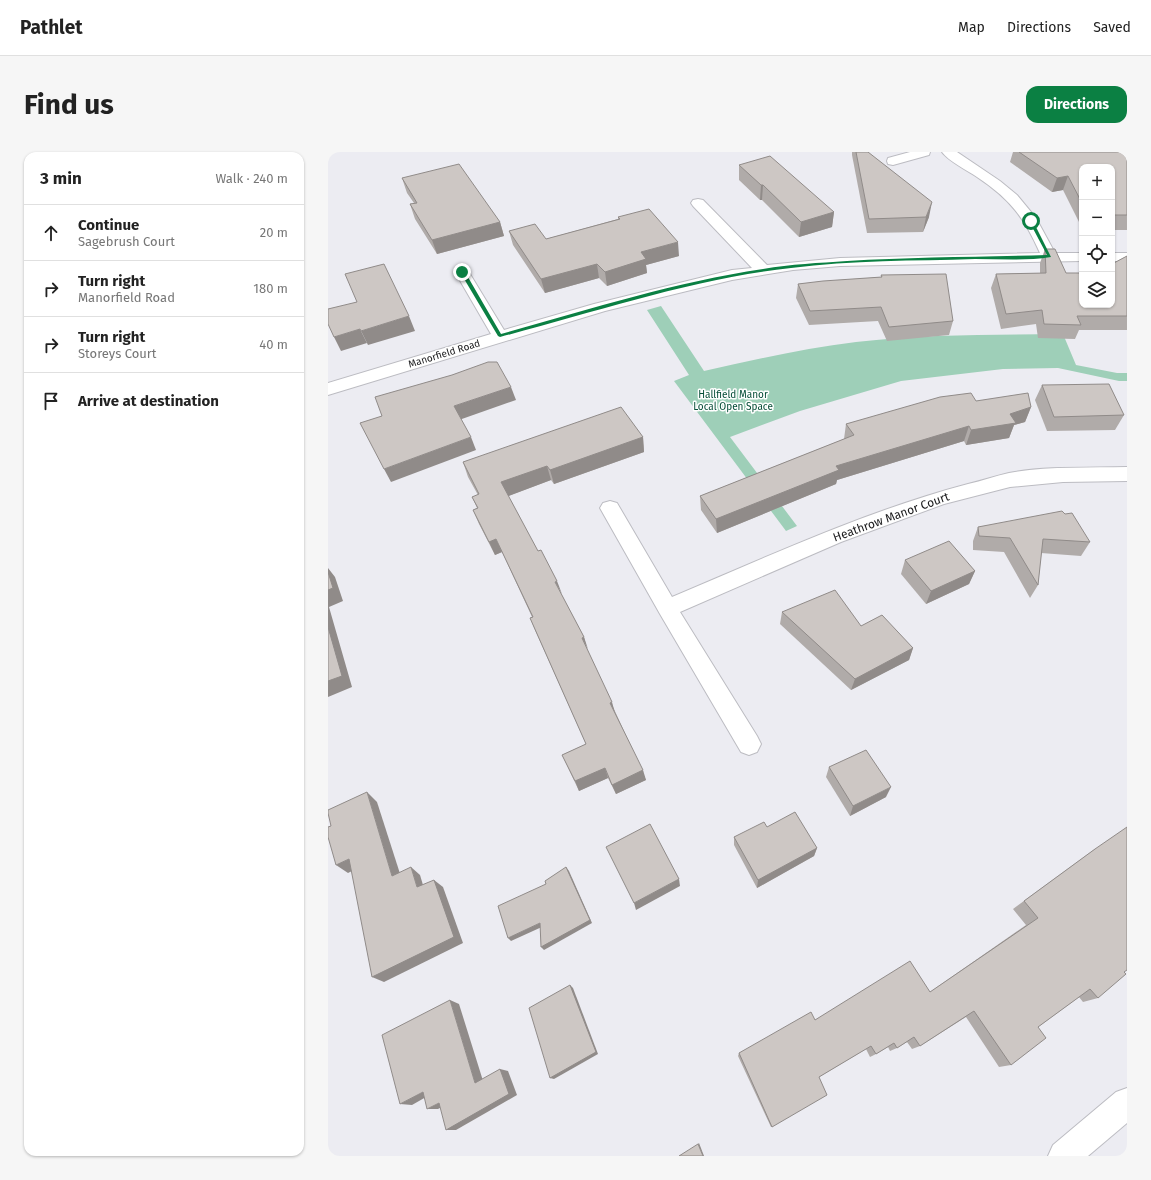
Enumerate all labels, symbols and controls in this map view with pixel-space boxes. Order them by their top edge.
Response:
text: Pathlet [20,16,83,39]
text: Map [958,19,985,36]
text: Directions [1007,19,1071,36]
text: Saved [1093,19,1131,36]
button: Directions [1026,86,1127,123]
text: Find us [24,88,114,121]
map controls [1079,164,1115,308]
button: + [1079,164,1115,200]
text: 3 min [40,168,82,189]
text: Walk · 240 m [215,171,288,186]
button: − [1079,200,1115,236]
route start [1022,212,1040,230]
text: Continue [78,216,139,234]
icon: ahead [40,222,62,244]
text: 20 m [260,225,288,240]
text: Sagebrush Court [78,234,175,249]
button: locate [1079,236,1115,272]
route end [453,263,471,281]
text: Turn right [78,272,145,290]
button: layers [1079,272,1115,308]
icon: right [40,278,62,300]
text: 180 m [253,281,288,296]
text: Manorfield Road [78,290,175,305]
text: Turn right [78,328,145,346]
icon: right [40,334,62,356]
text: 40 m [259,337,288,352]
street label: Manorfield Road [407,337,482,371]
text: Storeys Court [78,346,157,361]
park label: Hallfield Manor Local Open Space [693,389,773,413]
icon: arrive [40,390,62,412]
text: Arrive at destination [78,392,219,410]
street label: Heathrow Manor Court [831,489,952,545]

